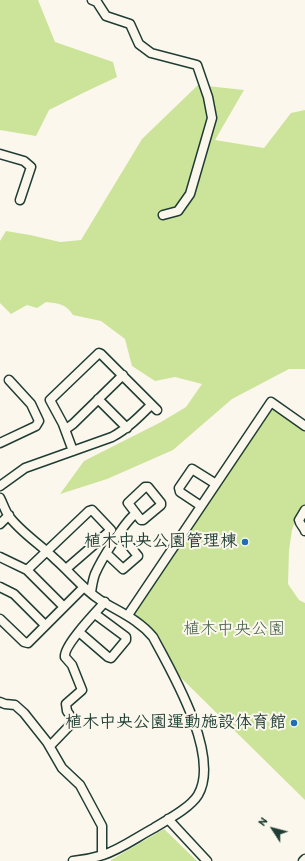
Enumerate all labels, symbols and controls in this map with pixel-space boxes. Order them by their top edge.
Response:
place label: 植木中央公園管理棟 [84,532,237,552]
marker: 植木中央公園管理棟 [240,537,250,547]
park label: 植木中央公園 [183,620,285,640]
place label: 植木中央公園運動施設体育館 [65,713,286,733]
marker: 植木中央公園運動施設体育館 [289,718,299,728]
north arrow [253,809,293,849]
text: N [255,815,270,828]

